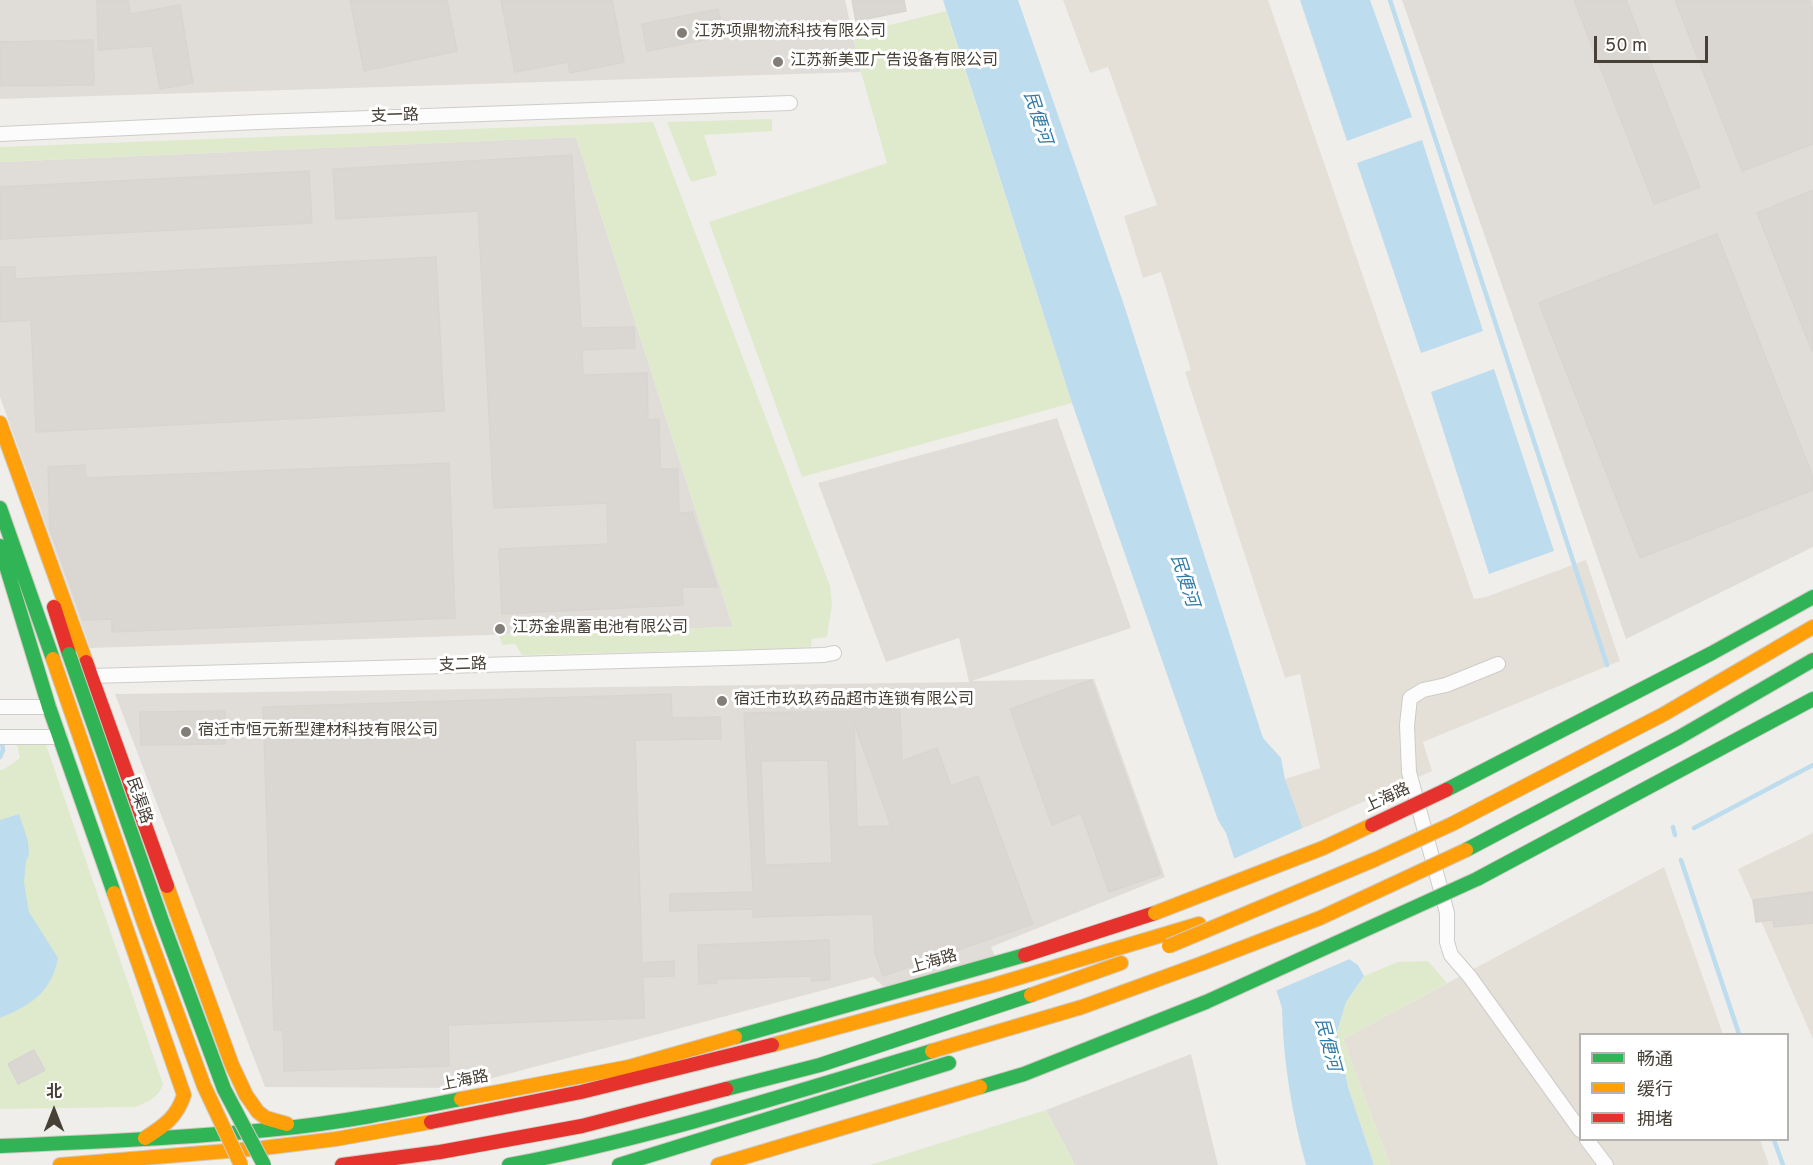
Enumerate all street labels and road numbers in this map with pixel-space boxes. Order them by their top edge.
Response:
street label: 支一路 [371,107,419,127]
street label: 支二路 [439,656,487,676]
street label: 民渠路 [121,775,155,827]
street label: 上海路 [1362,780,1414,818]
street label: 上海路 [908,947,960,979]
street label: 上海路 [440,1068,490,1096]

